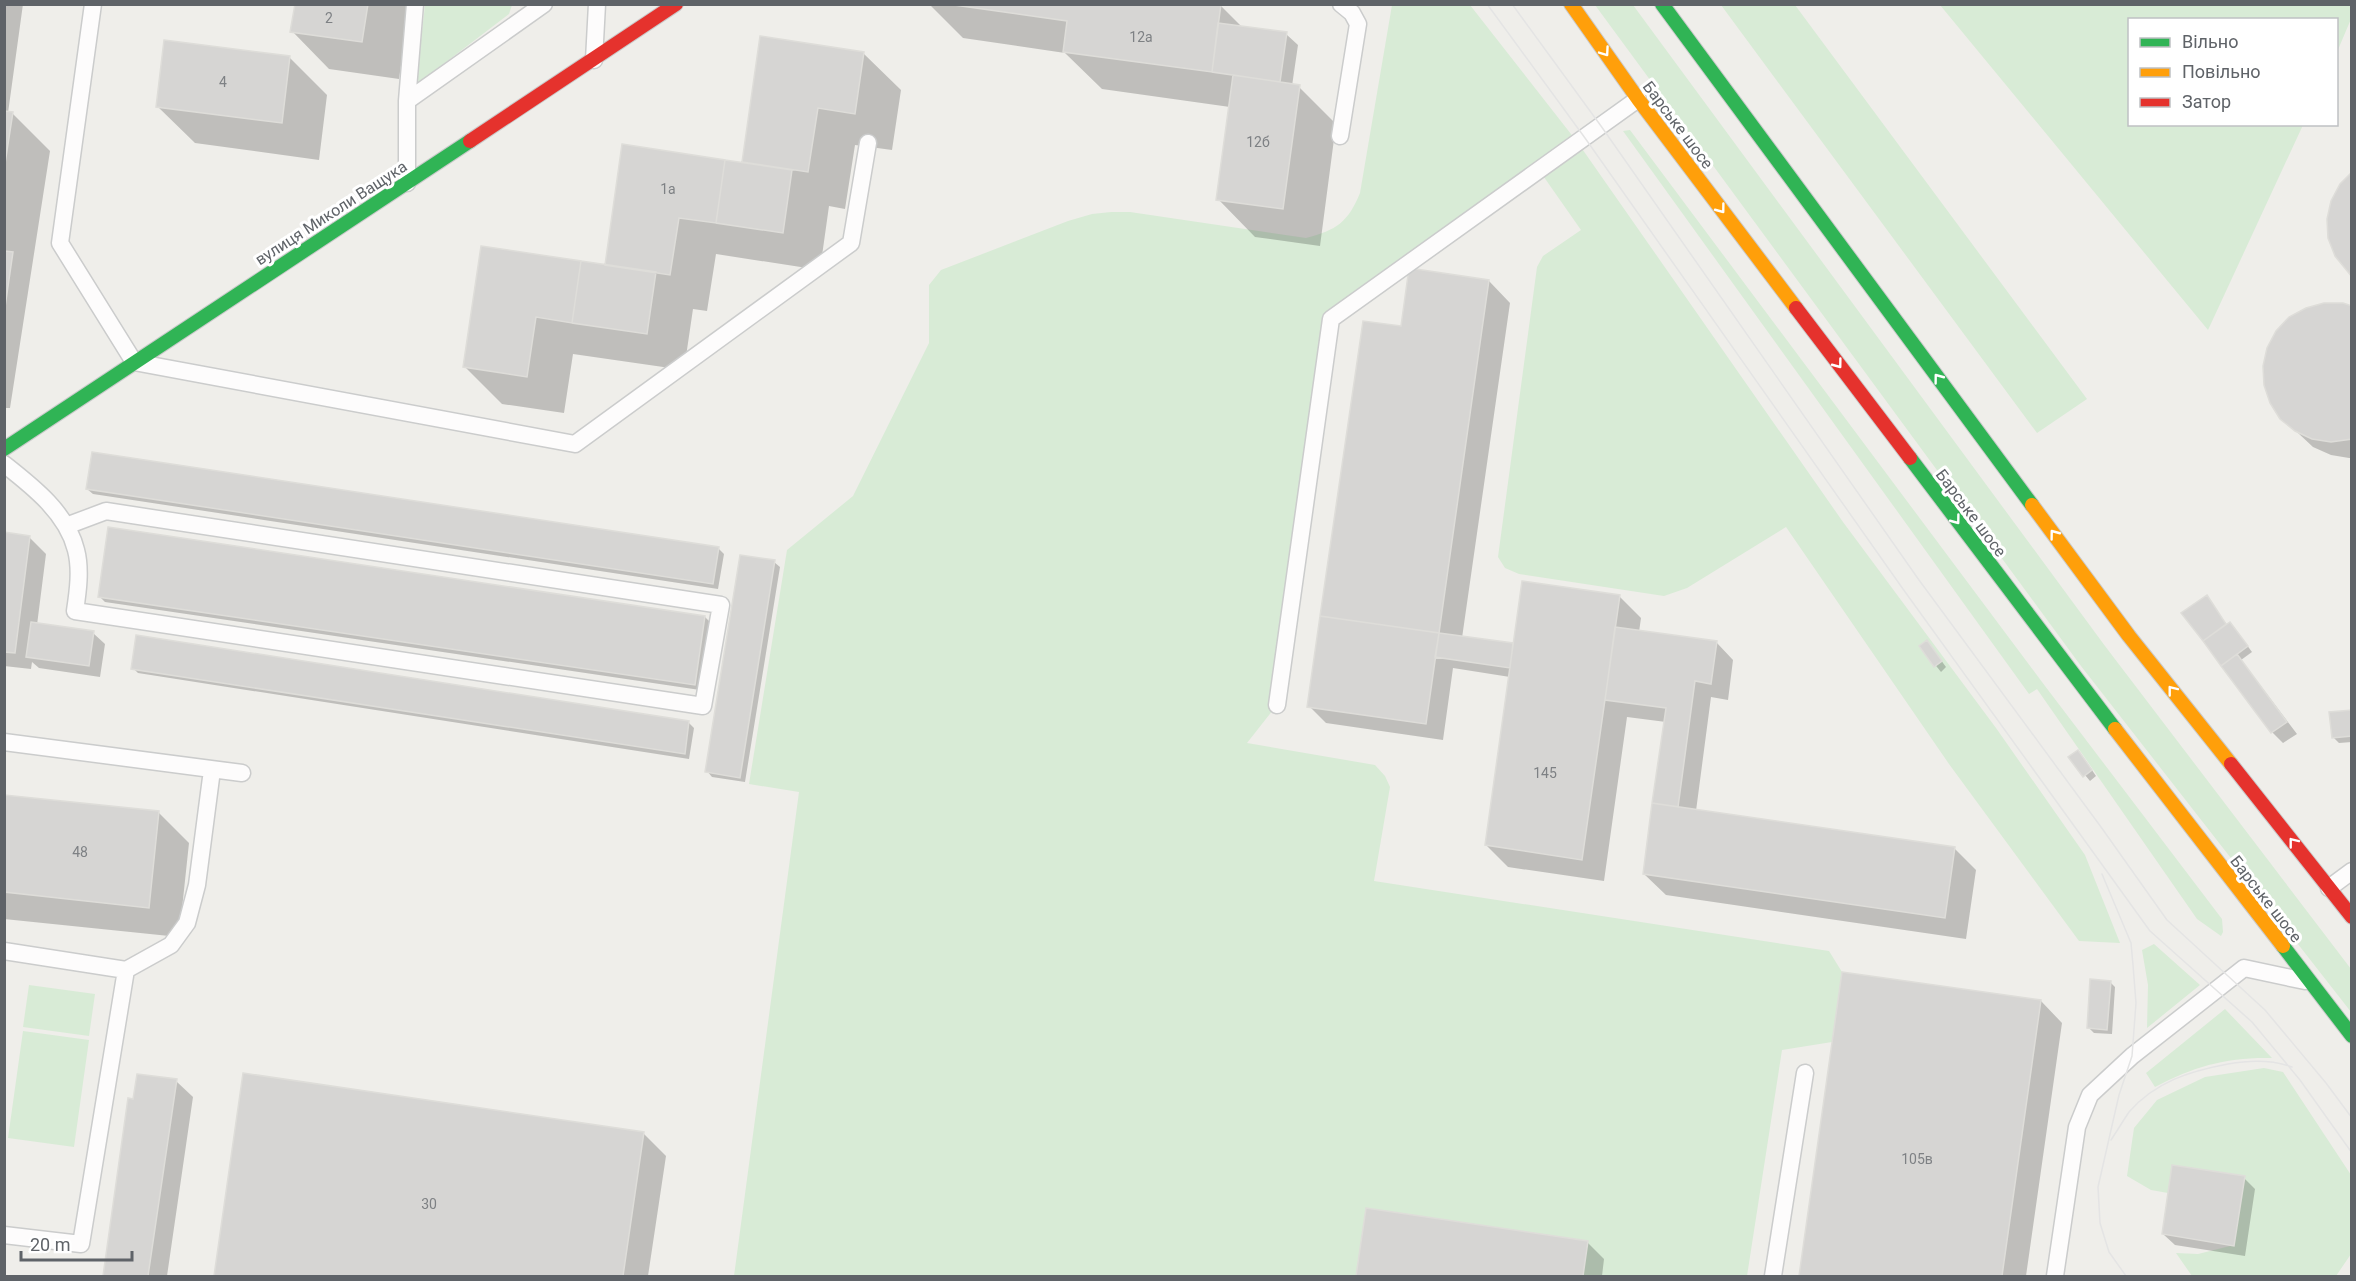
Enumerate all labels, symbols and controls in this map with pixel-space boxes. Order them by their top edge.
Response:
house number: 2 [325,10,333,26]
legend [2128,18,2338,126]
house number: 12а [1129,29,1153,45]
text: Вільно [2182,31,2238,52]
one-way arrow [1597,46,1608,57]
text: Повільно [2182,61,2261,82]
house number: 4 [219,74,227,90]
street label: Барське шосе [1639,77,1717,173]
text: Затор [2182,91,2231,112]
house number: 12б [1246,134,1270,150]
street label: вулиця Миколи Ващука [252,157,410,269]
house number: 1а [660,181,676,197]
one-way arrow [1713,202,1724,213]
one-way arrow [1831,358,1842,369]
one-way arrow [1934,373,1945,384]
street label: Барське шосе [1932,465,2010,561]
one-way arrow [1949,513,1960,524]
one-way arrow [2050,530,2061,541]
one-way arrow [2168,685,2179,696]
house number: 145 [1533,765,1557,781]
one-way arrow [2289,838,2300,849]
house number: 48 [72,844,88,860]
street label: Барське шосе [2226,852,2306,946]
house number: 105в [1901,1151,1933,1167]
house number: 30 [421,1196,437,1212]
scale bar [21,1224,132,1262]
text: 20 m [30,1234,70,1255]

